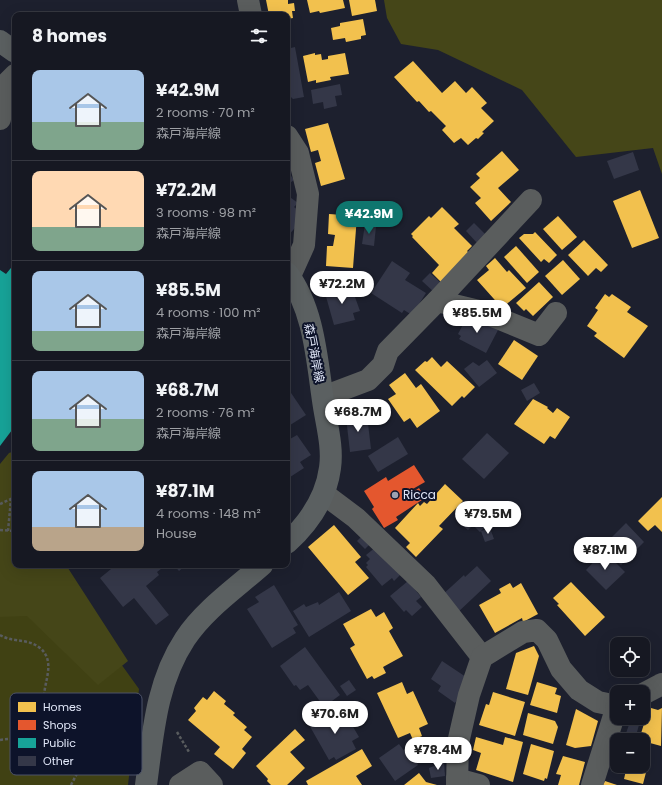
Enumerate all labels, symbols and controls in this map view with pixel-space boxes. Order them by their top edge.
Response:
text: 8 homes [32,24,107,48]
icon: filters [248,25,270,47]
text: ¥42.9M [156,78,219,102]
icon: home [64,86,112,134]
text: 2 rooms · 70 m² [156,103,255,122]
text: 森戸海岸線 [156,124,221,143]
text: ¥72.2M [156,178,216,202]
icon: home [64,187,112,235]
pin: ¥42.9M [336,201,402,235]
text: 3 rooms · 98 m² [156,203,256,222]
text: ¥42.9M [345,204,393,223]
text: 森戸海岸線 [156,224,221,243]
pin: ¥72.2M [309,271,375,305]
text: ¥72.2M [319,274,365,293]
text: ¥85.5M [156,278,221,302]
icon: home [64,287,112,335]
pin: ¥85.5M [444,300,510,334]
text: 4 rooms · 100 m² [156,303,261,322]
text: ¥85.5M [452,303,502,322]
street label: 森戸海岸線 [300,322,329,384]
text: 森戸海岸線 [156,324,221,343]
text: ¥68.7M [156,378,219,402]
icon: home [64,387,112,435]
pin: ¥68.7M [325,399,391,433]
text: ¥68.7M [334,402,382,421]
text: 2 rooms · 76 m² [156,403,255,422]
text: 森戸海岸線 [156,424,221,443]
text: ¥87.1M [156,479,214,503]
place label: Ricca [403,486,436,503]
icon: home [64,487,112,535]
marker: Ricca [390,490,400,500]
pin: ¥79.5M [455,501,521,535]
text: 4 rooms · 148 m² [156,504,261,523]
text: ¥79.5M [464,504,512,523]
text: House [156,524,196,543]
pin: ¥87.1M [572,537,638,571]
text: ¥87.1M [583,540,627,559]
map controls [610,637,650,773]
button: locate [610,637,650,677]
button: + [610,685,650,725]
legend [10,693,142,775]
text: Homes [43,699,82,715]
pin: ¥70.6M [302,701,368,735]
text: ¥70.6M [311,704,359,723]
text: Shops [43,717,77,733]
button: − [610,733,650,773]
text: Public [43,735,76,751]
pin: ¥78.4M [405,737,471,771]
text: ¥78.4M [414,740,462,759]
text: Other [43,753,74,769]

